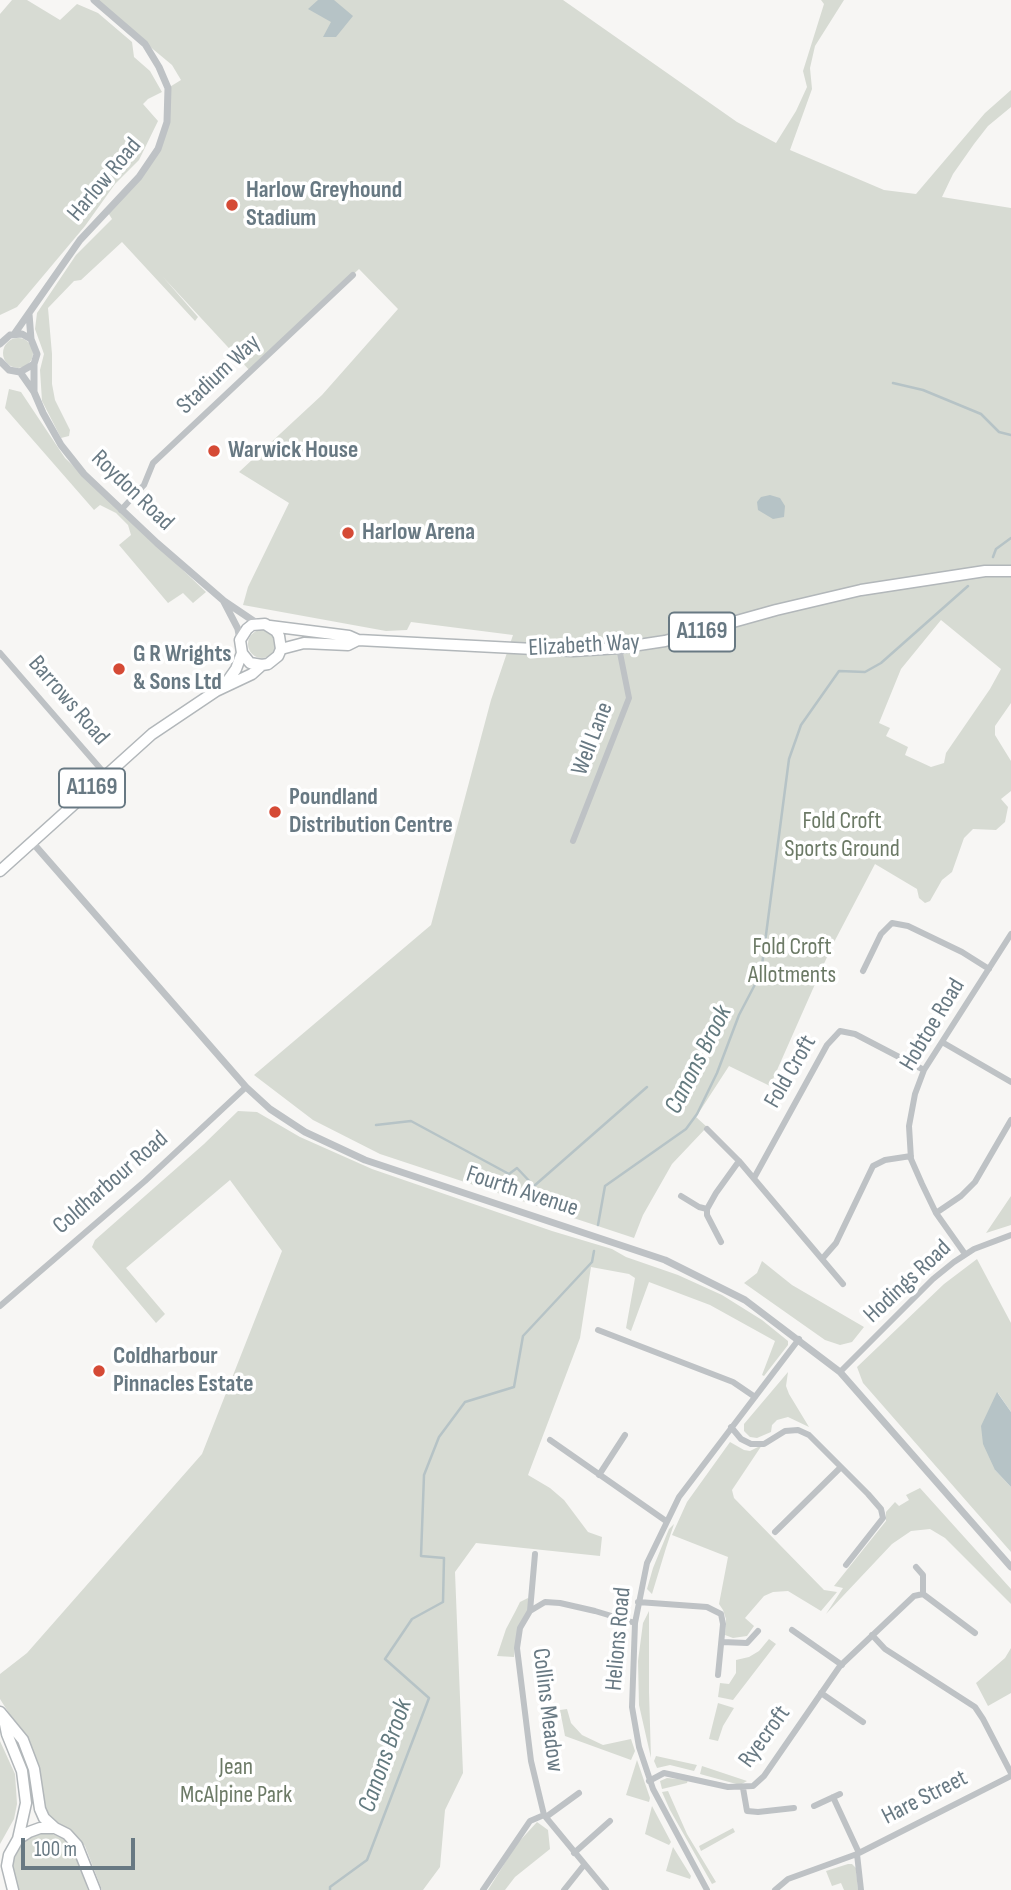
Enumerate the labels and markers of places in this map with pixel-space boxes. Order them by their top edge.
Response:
place label: Harlow Greyhound Stadium [246,177,402,233]
marker: Harlow Greyhound Stadium [224,197,240,213]
place label: Warwick House [228,437,358,465]
marker: Warwick House [206,443,222,459]
place label: Harlow Arena [362,519,475,547]
marker: Harlow Arena [340,525,356,541]
place label: G R Wrights & Sons Ltd [133,641,232,697]
marker: G R Wrights & Sons Ltd [111,661,127,677]
place label: Poundland Distribution Centre [289,784,453,840]
marker: Poundland Distribution Centre [267,804,283,820]
place label: Coldharbour Pinnacles Estate [113,1343,253,1399]
marker: Coldharbour Pinnacles Estate [91,1363,107,1379]

